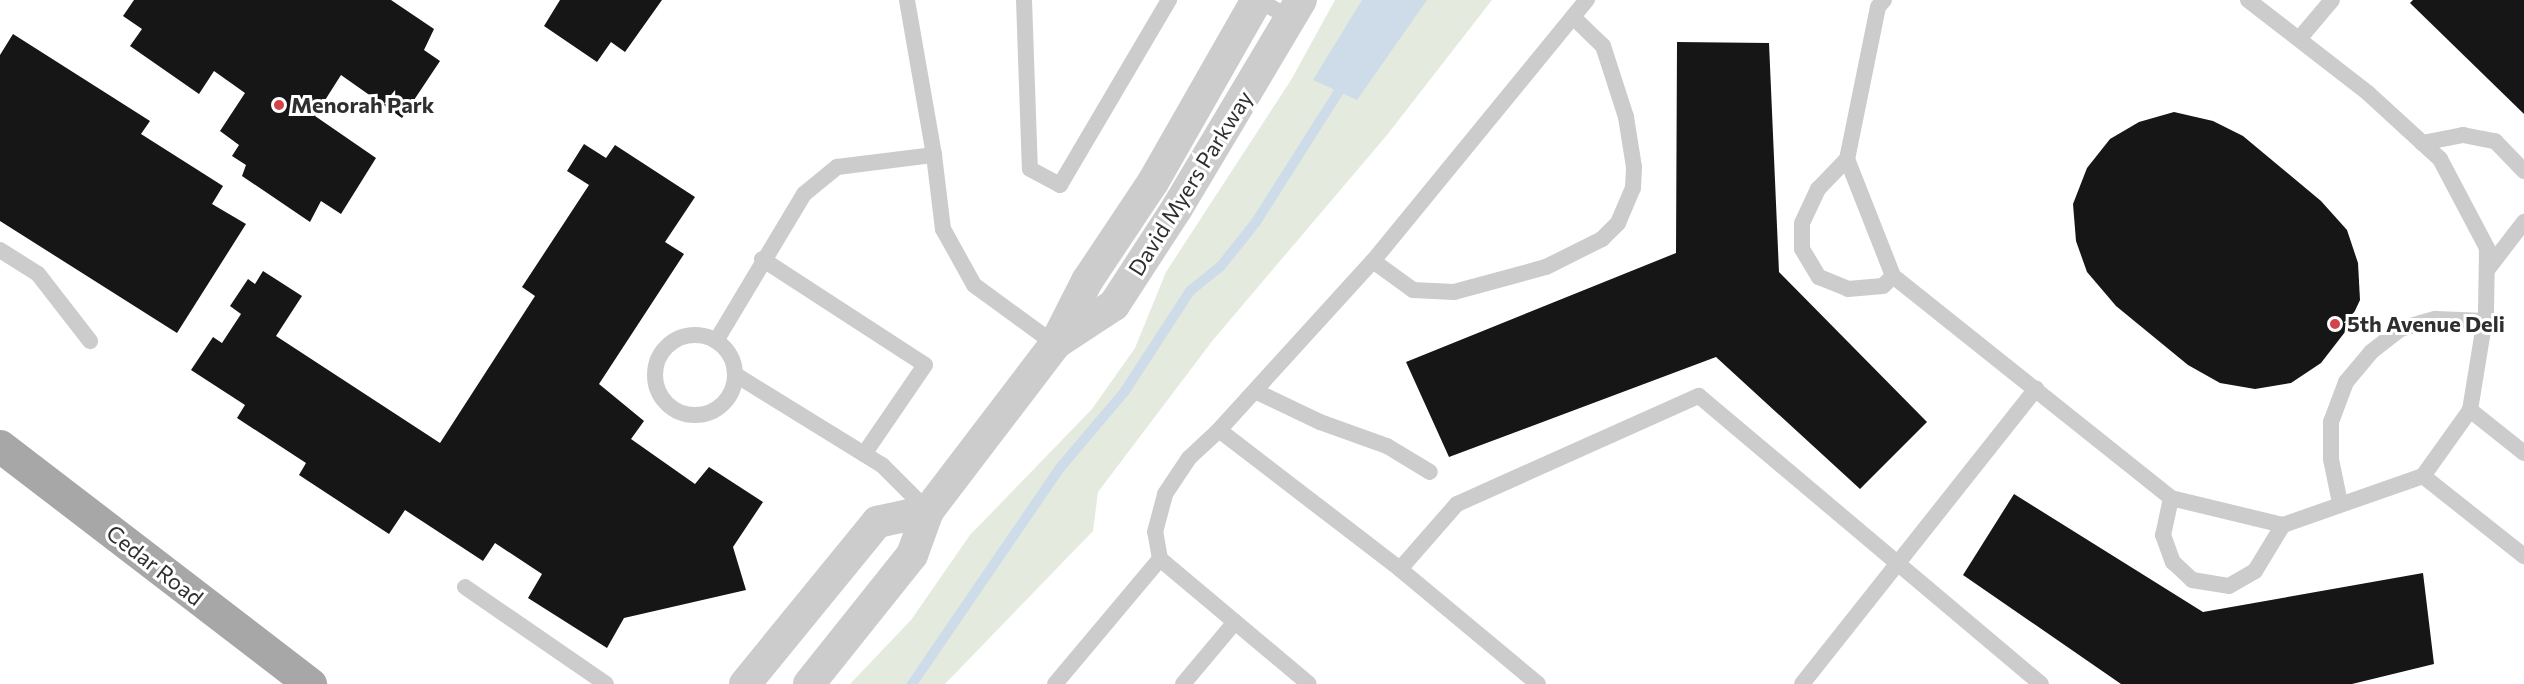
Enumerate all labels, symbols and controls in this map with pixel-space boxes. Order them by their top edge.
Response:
street label: David Myers Parkway [1122,86,1258,280]
place label: Menorah Park [291,92,434,118]
marker: Menorah Park [272,98,286,112]
place label: 5th Avenue Deli [2347,311,2505,337]
marker: 5th Avenue Deli [2328,317,2342,331]
street label: Cedar Road [101,519,209,611]

